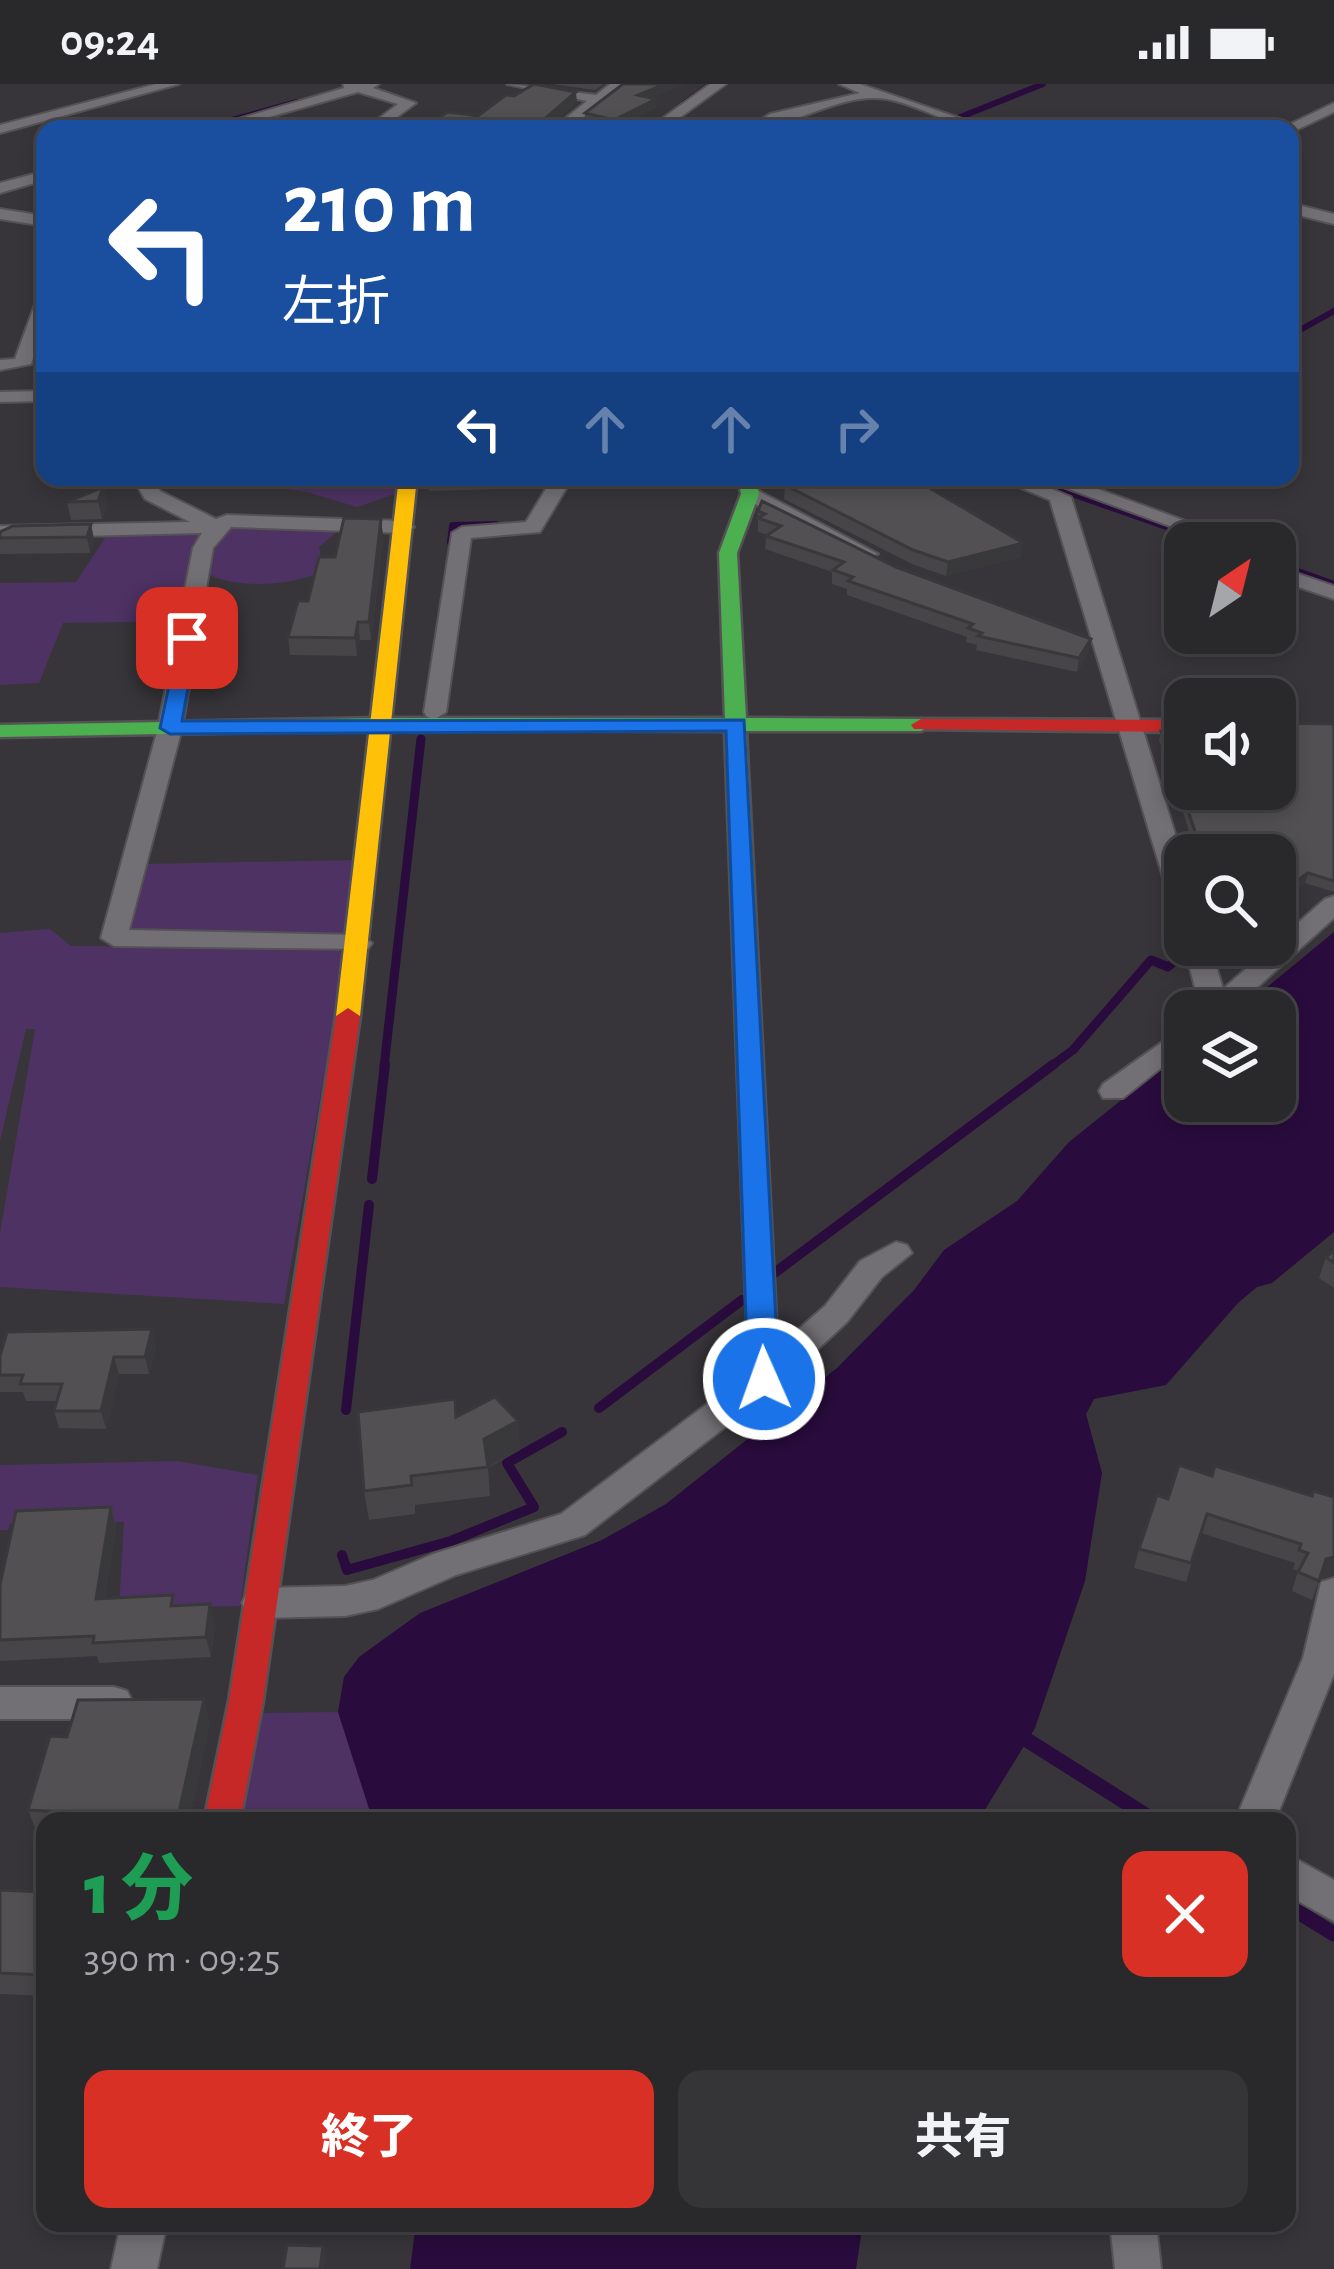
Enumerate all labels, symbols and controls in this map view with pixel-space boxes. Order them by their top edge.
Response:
text: 09:24 [60,19,159,64]
text: 210 m [282,164,476,248]
icon: left [84,168,240,324]
text: 左折 [282,277,390,331]
icon: left [446,396,512,462]
icon: ahead [572,396,638,462]
icon: ahead [698,396,764,462]
icon: right [824,396,890,462]
north arrow [1164,522,1296,654]
map controls [1164,522,1296,1122]
pin [136,587,238,689]
icon: arrive [154,605,220,671]
button: sound [1164,678,1296,810]
button: search [1164,834,1296,966]
button: layers [1164,990,1296,1122]
position arrow [701,1316,827,1442]
button: close [1122,1851,1248,1977]
text: 1 分 [84,1855,193,1927]
text: 390 m · 09:25 [84,1940,280,1979]
button: 終了 [84,2070,654,2208]
button: 共有 [678,2070,1248,2208]

